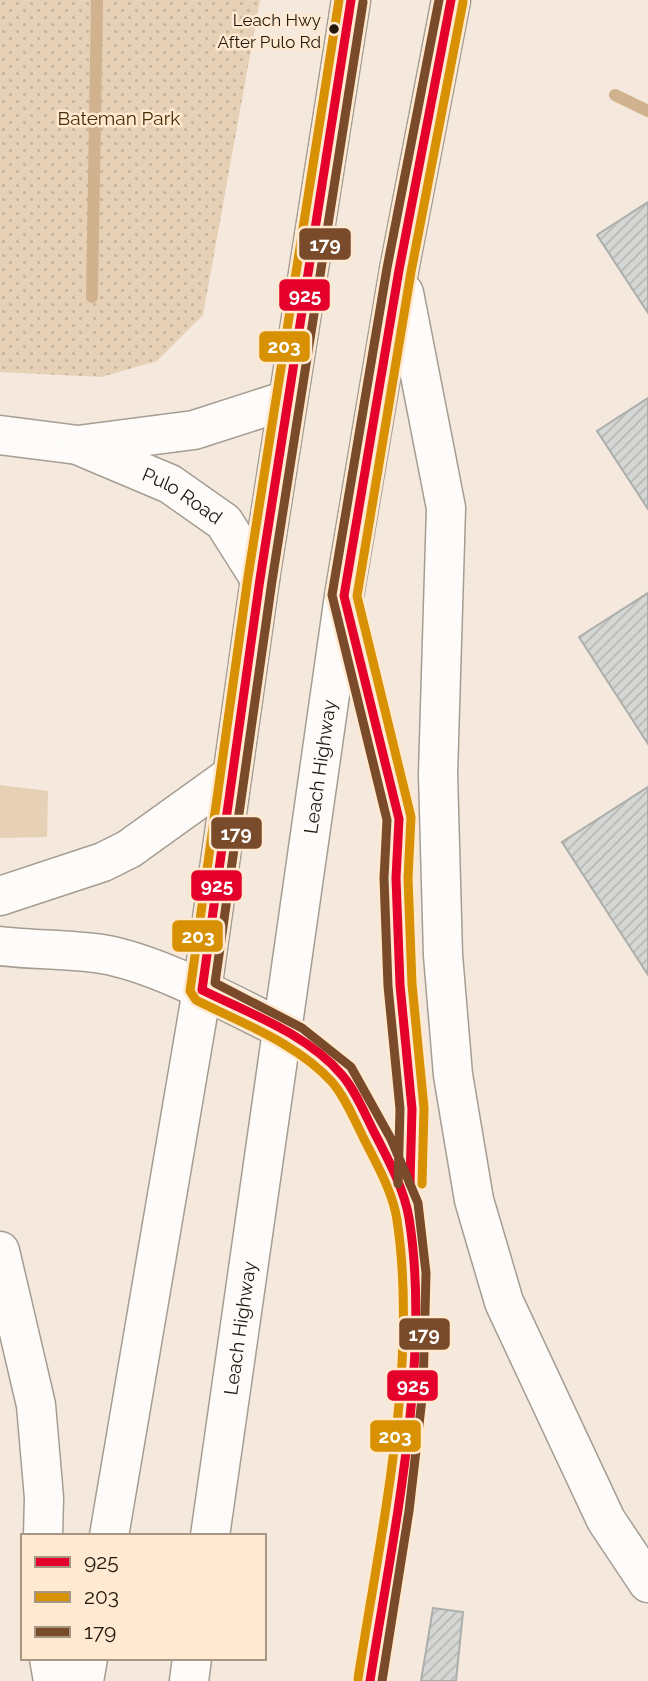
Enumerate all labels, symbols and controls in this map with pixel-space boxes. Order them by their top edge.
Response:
place label: Leach Hwy After Pulo Rd [218,10,321,52]
marker: Leach Hwy After Pulo Rd [327,22,341,36]
park label: Bateman Park [58,107,180,129]
line badge: 179 [298,227,352,261]
text: 179 [309,233,341,255]
line badge: 925 [278,278,331,312]
text: 925 [289,284,321,306]
line badge: 203 [258,330,311,363]
text: 203 [268,335,300,357]
street label: Pulo Road [139,463,226,528]
street label: Leach Highway [299,698,340,835]
line badge: 179 [210,816,263,850]
text: 179 [220,822,252,844]
line badge: 925 [190,869,243,902]
text: 925 [201,874,233,896]
line badge: 203 [171,919,224,953]
text: 203 [182,925,214,947]
street label: Leach Highway [219,1260,260,1397]
line badge: 179 [398,1317,451,1351]
text: 179 [408,1323,440,1345]
line badge: 925 [386,1369,439,1402]
text: 925 [397,1374,429,1396]
line badge: 203 [369,1419,422,1453]
text: 203 [379,1425,411,1447]
legend [21,1534,266,1660]
text: 925 [84,1549,119,1574]
text: 203 [84,1584,119,1609]
text: 179 [84,1619,116,1644]

